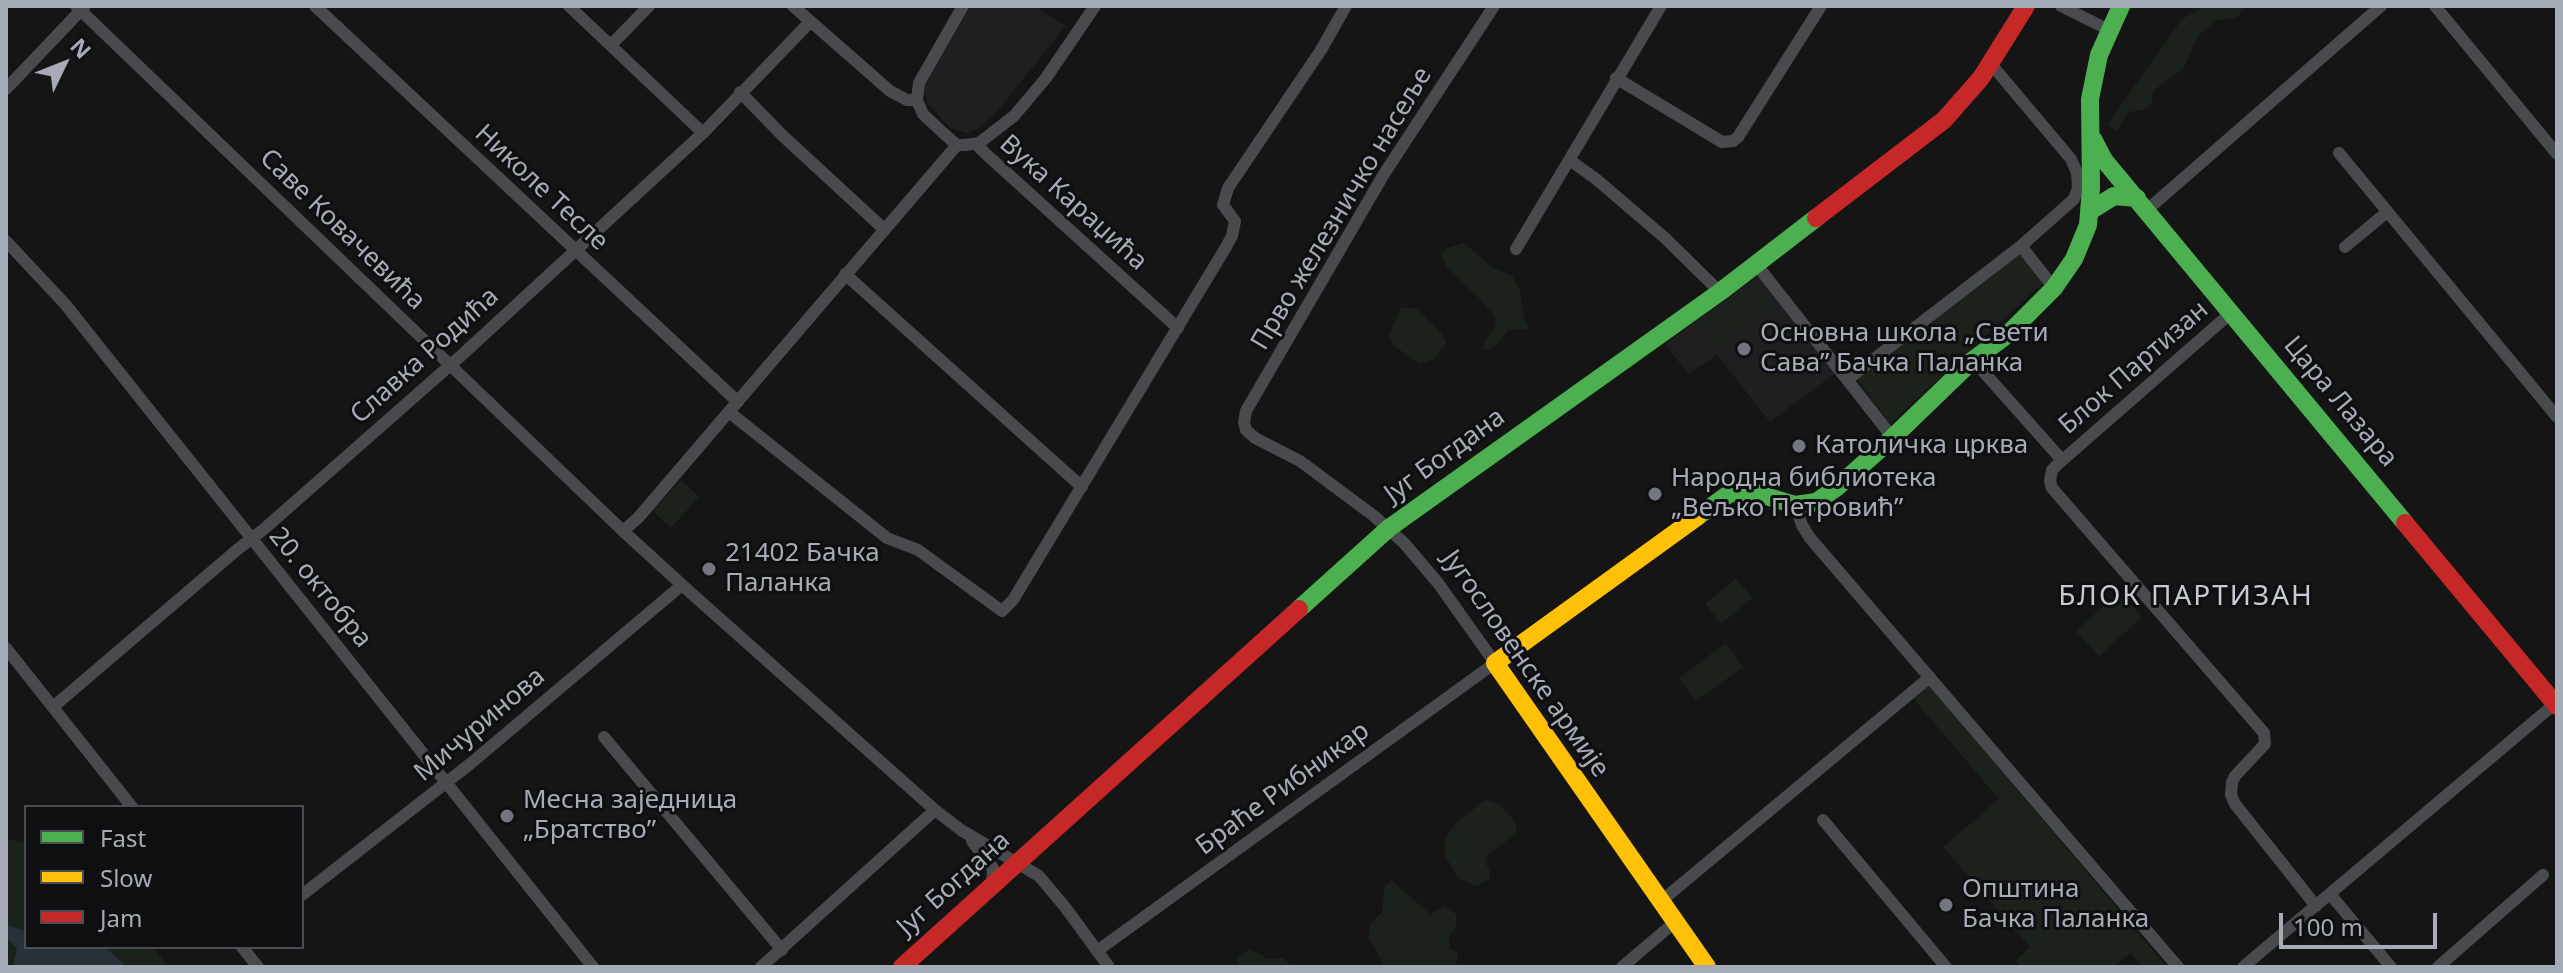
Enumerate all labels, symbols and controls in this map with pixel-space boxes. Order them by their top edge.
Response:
north arrow [24,24,104,104]
text: N [64,31,99,64]
street label: Прво железничко насеље [1245,62,1439,356]
street label: Николе Тесле [468,118,614,258]
street label: Вука Караџића [993,129,1153,277]
street label: Саве Ковачевића [253,143,431,317]
street label: Славка Родића [344,281,506,431]
street label: Блок Партизан [2053,295,2215,441]
place label: Основна школа „Свети Сава” Бачка Паланка [1760,318,2049,380]
street label: Цара Лазара [2276,330,2404,474]
marker: Основна школа „Свети Сава” Бачка Паланка [1735,340,1753,358]
street label: Југ Богдана [1379,402,1511,510]
place label: Католичка црква [1815,430,2028,462]
marker: Католичка црква [1790,437,1808,455]
place label: Народна библиотека „Вељко Петровић” [1671,463,1936,524]
marker: Народна библиотека „Вељко Петровић” [1646,485,1664,503]
street label: 20. октобра [262,522,378,654]
place label: 21402 Бачка Паланка [725,538,880,600]
street label: Југословенске армије [1435,544,1615,784]
marker: 21402 Бачка Паланка [700,560,718,578]
district label: БЛОК ПАРТИЗАН [2058,580,2314,614]
street label: Мичуринова [408,661,552,789]
street label: Браће Рибникар [1190,716,1376,862]
place label: Месна заједница „Братство” [523,785,737,846]
legend [24,805,304,949]
marker: Месна заједница „Братство” [498,807,516,825]
text: Fast [100,821,146,854]
street label: Југ Богдана [891,825,1017,943]
text: Slow [100,861,152,894]
place label: Општина Бачка Паланка [1962,874,2149,936]
marker: Општина Бачка Паланка [1937,896,1955,914]
scale bar [2283,897,2441,947]
text: Jam [100,901,142,934]
text: 100 m [2293,910,2363,943]

